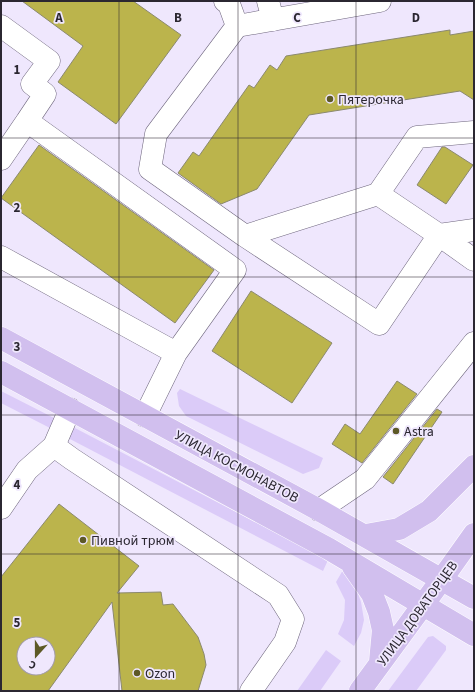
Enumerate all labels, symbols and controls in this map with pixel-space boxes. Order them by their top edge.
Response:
text: A [54,9,63,27]
text: B [174,9,182,27]
text: C [293,9,301,27]
text: D [412,9,420,27]
text: 1 [14,61,21,79]
place label: Пятерочка [338,90,404,110]
marker: Пятерочка [325,94,335,104]
text: 2 [14,199,21,217]
text: 3 [14,338,21,356]
place label: Astra [404,422,434,442]
street label: УЛИЦА КОСМОНАВТОВ [171,426,302,508]
marker: Astra [391,426,401,436]
text: 4 [14,476,21,494]
place label: Пивной трюм [91,531,175,551]
marker: Пивной трюм [78,535,88,545]
street label: УЛИЦА ДОВАТОРЦЕВ [373,557,463,670]
text: 5 [14,614,21,632]
north arrow [16,636,56,676]
text: С [26,657,38,673]
place label: Ozon [145,664,175,684]
marker: Ozon [132,668,142,678]

